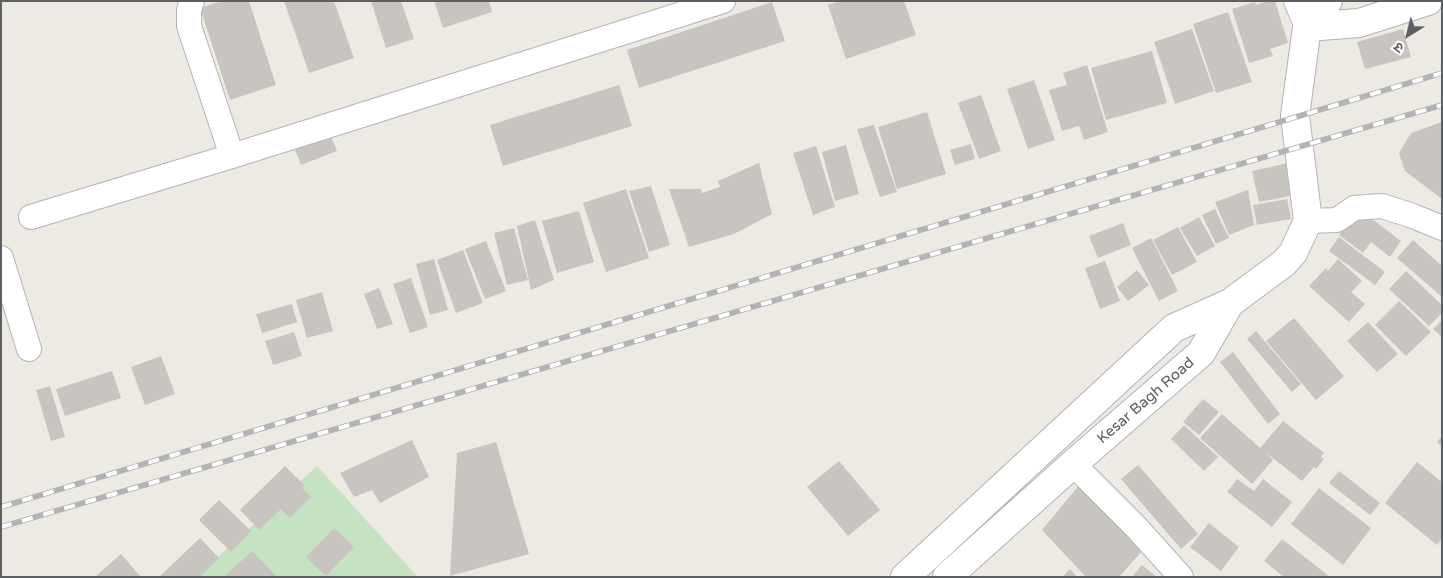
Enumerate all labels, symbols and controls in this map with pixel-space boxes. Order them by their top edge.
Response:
north arrow [1383,10,1433,60]
text: उ [1391,38,1407,57]
street label: Kesar Bagh Road [1094,354,1198,448]

